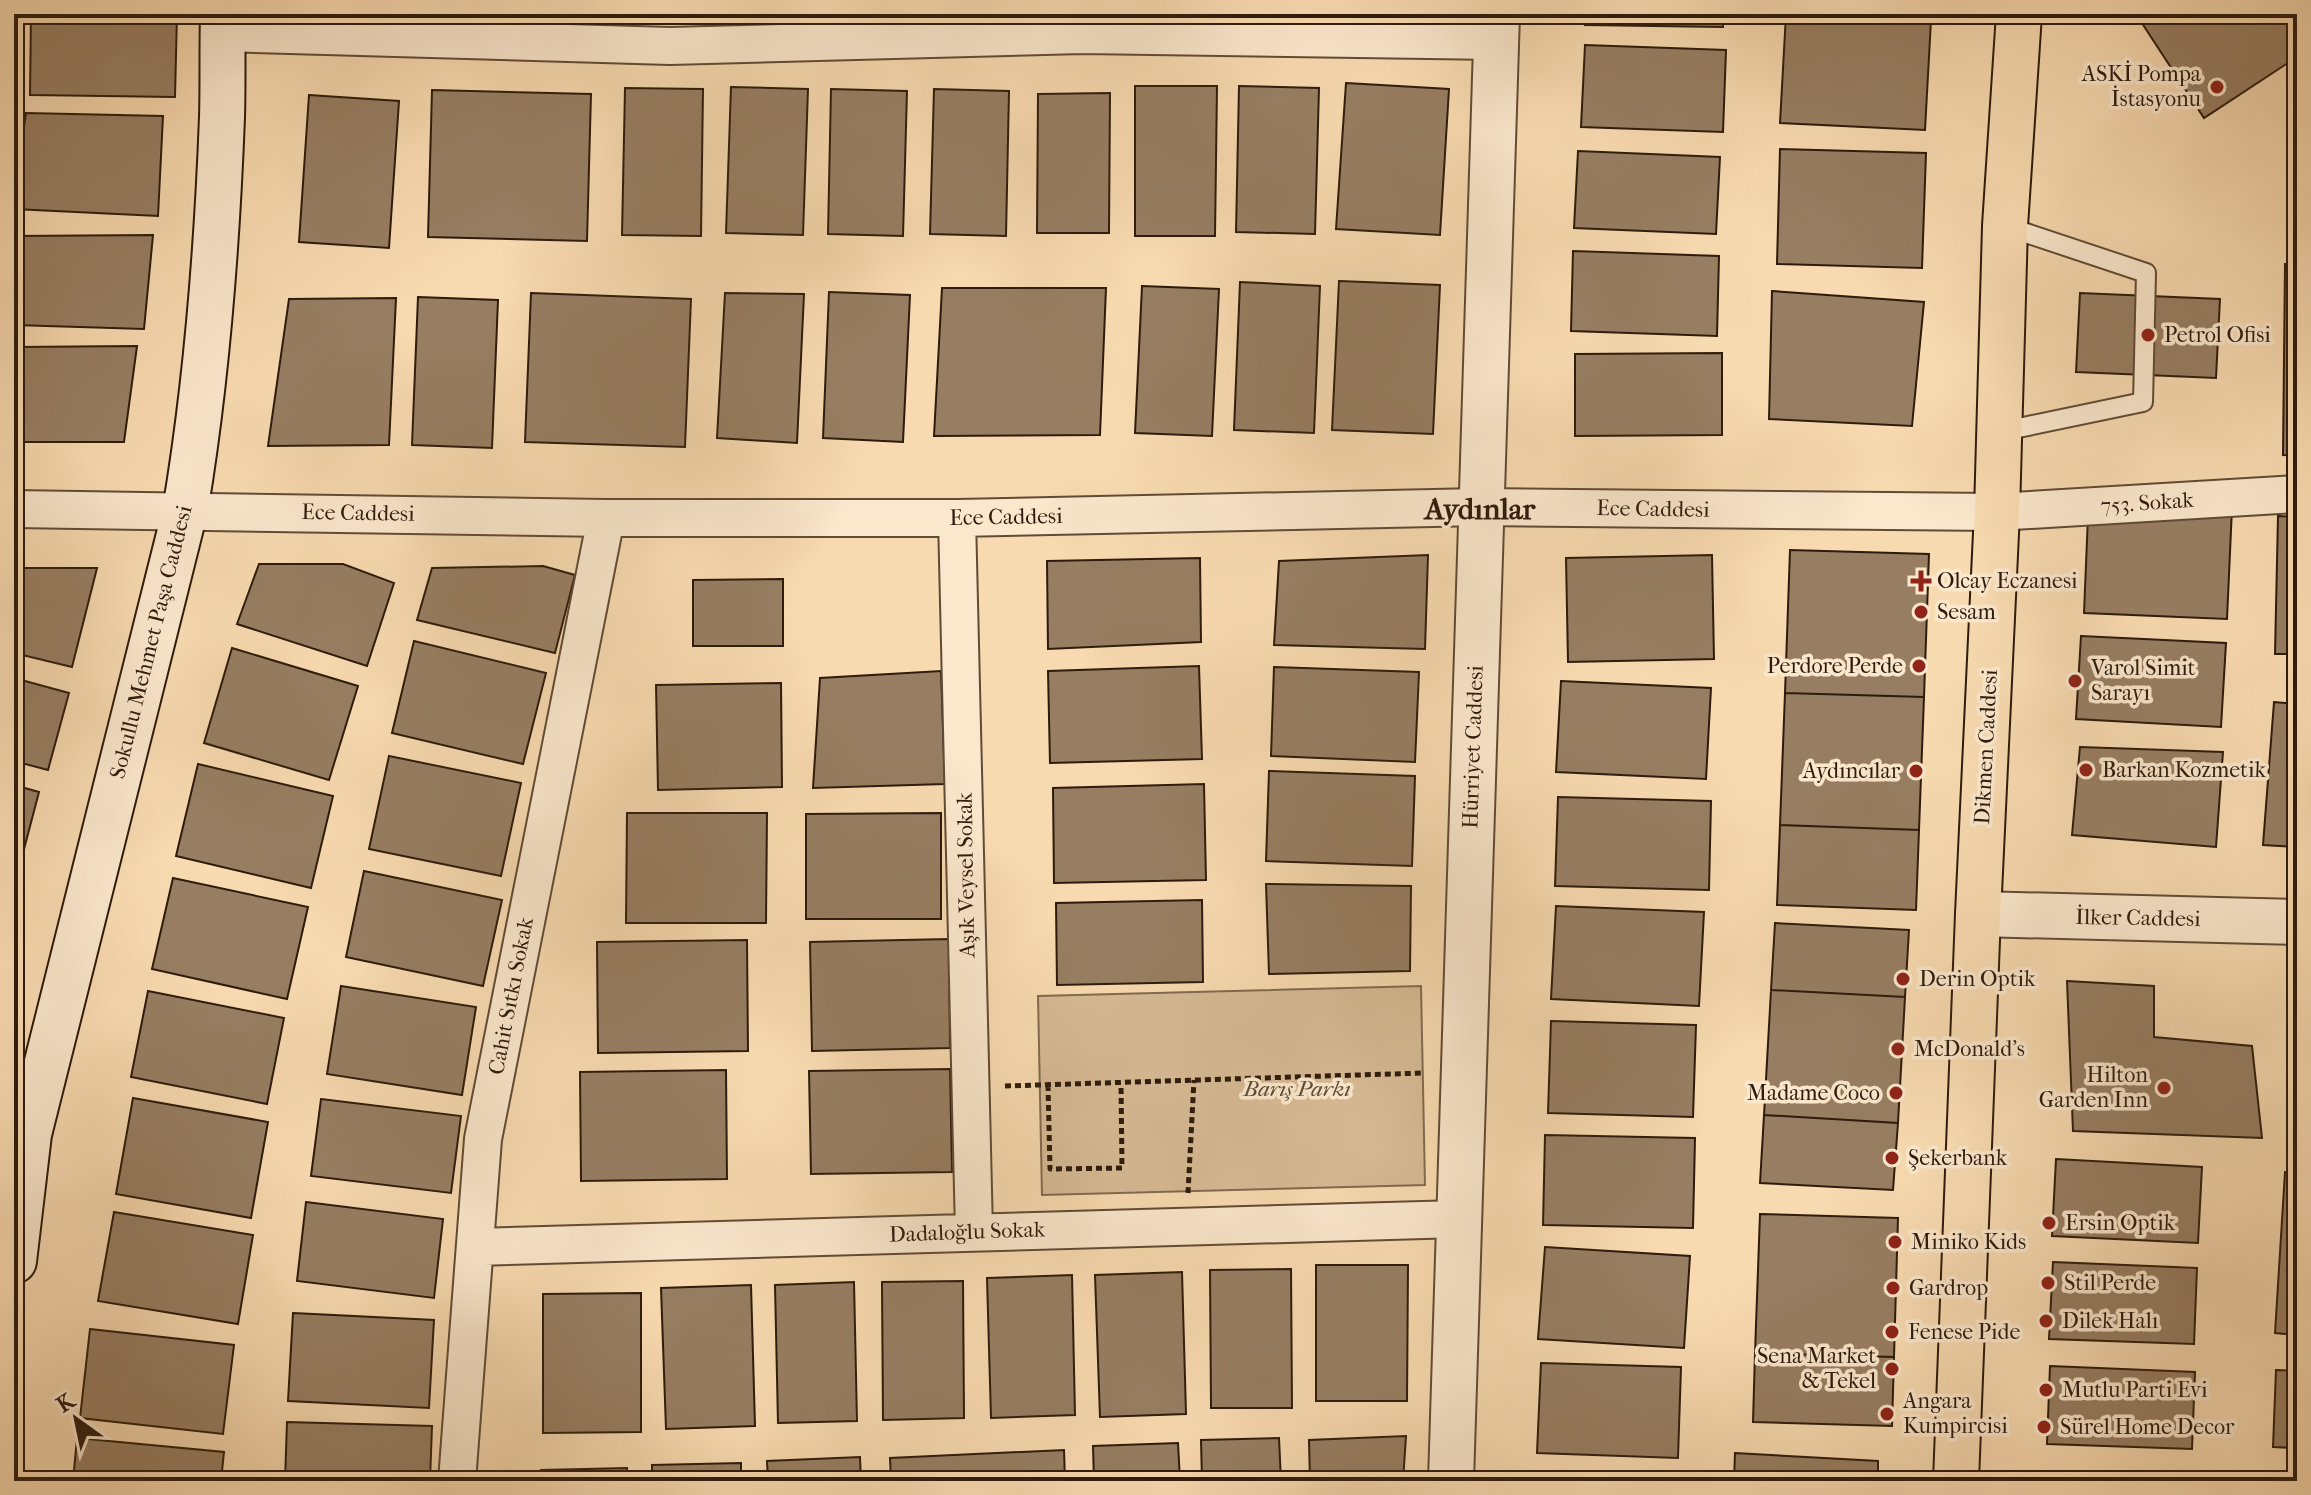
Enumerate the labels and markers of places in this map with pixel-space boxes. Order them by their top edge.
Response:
place label: ASKİ Pompa İstasyonu [2081,60,2202,112]
marker: ASKİ Pompa İstasyonu [2208,78,2226,96]
place label: Petrol Ofisi [2164,322,2271,348]
marker: Petrol Ofisi [2139,326,2157,344]
place label: Olcay Eczanesi [1937,568,2078,594]
marker: Olcay Eczanesi [1912,572,1930,590]
place label: Sesam [1937,599,1997,625]
marker: Sesam [1912,603,1930,621]
place label: Perdore Perde [1767,653,1903,679]
place label: Varol Simit Sarayı [2090,655,2196,706]
marker: Perdore Perde [1910,657,1928,675]
marker: Varol Simit Sarayı [2066,672,2084,690]
place label: Barkan Kozmetik [2102,757,2266,783]
place label: Aydıncılar [1802,758,1901,784]
marker: Barkan Kozmetik [2077,761,2095,779]
marker: Aydıncılar [1907,762,1925,780]
place label: Derin Optik [1919,966,2036,992]
marker: Derin Optik [1894,970,1912,988]
place label: McDonald's [1914,1036,2025,1062]
marker: McDonald's [1889,1040,1907,1058]
place label: Hilton Garden Inn [2039,1062,2148,1113]
marker: Hilton Garden Inn [2155,1079,2173,1097]
place label: Madame Coco [1747,1080,1880,1106]
marker: Madame Coco [1887,1084,1905,1102]
place label: Şekerbank [1908,1145,2008,1171]
marker: Şekerbank [1883,1149,1901,1167]
place label: Ersin Optik [2065,1210,2176,1236]
marker: Ersin Optik [2040,1214,2058,1232]
place label: Miniko Kids [1911,1229,2026,1255]
marker: Miniko Kids [1886,1233,1904,1251]
place label: Stil Perde [2064,1270,2156,1296]
marker: Stil Perde [2039,1274,2057,1292]
place label: Gardrop [1909,1275,1988,1301]
marker: Gardrop [1884,1279,1902,1297]
place label: Dilek Halı [2062,1308,2159,1334]
marker: Dilek Halı [2037,1312,2055,1330]
place label: Fenese Pide [1908,1319,2020,1345]
marker: Fenese Pide [1883,1323,1901,1341]
place label: Sena Market & Tekel [1757,1343,1876,1394]
marker: Sena Market & Tekel [1883,1360,1901,1378]
place label: Mutlu Parti Evi [2062,1377,2208,1403]
marker: Mutlu Parti Evi [2037,1381,2055,1399]
place label: Angara Kumpircisi [1902,1388,2008,1439]
marker: Angara Kumpircisi [1878,1405,1896,1423]
place label: Sürel Home Decor [2060,1414,2235,1440]
marker: Sürel Home Decor [2035,1418,2053,1436]

